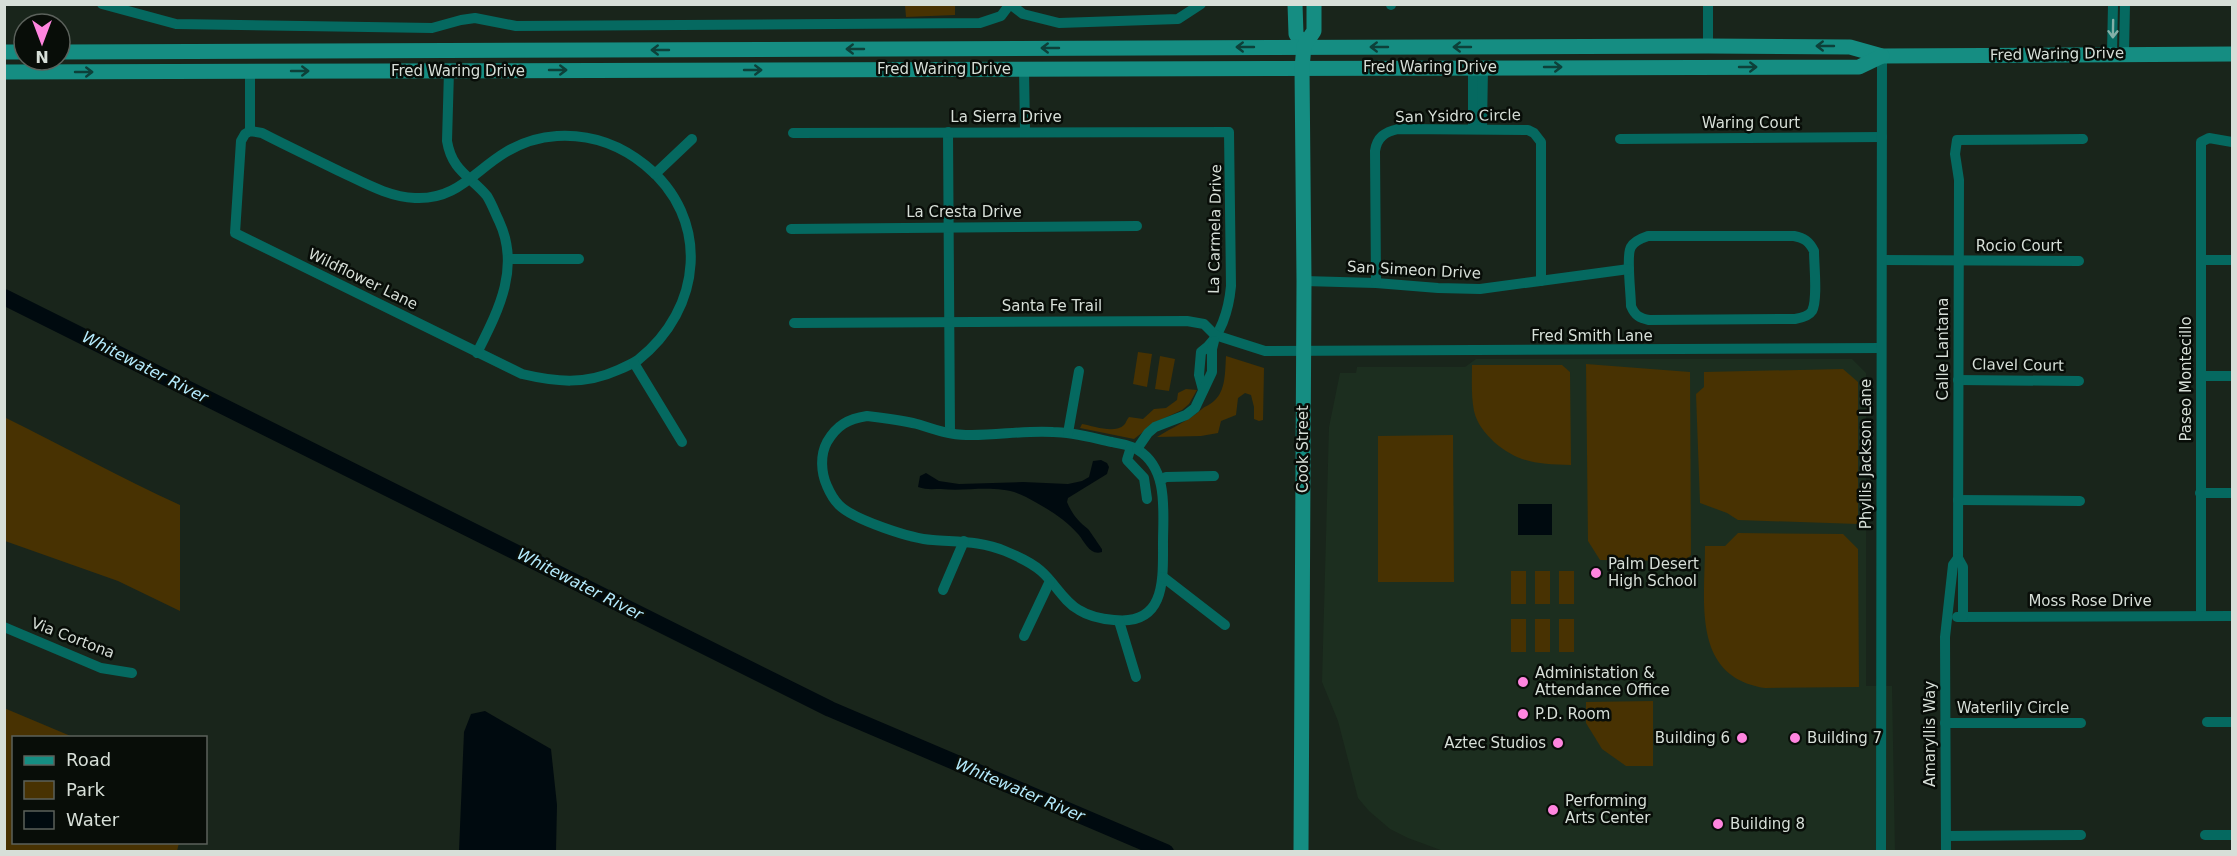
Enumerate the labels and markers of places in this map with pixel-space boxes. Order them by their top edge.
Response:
place label: Palm Desert High School [1608,555,1699,590]
marker: Palm Desert High School [1589,566,1603,580]
place label: Administation & Attendance Office [1535,664,1670,699]
marker: Administation & Attendance Office [1516,675,1530,689]
place label: P.D. Room [1535,705,1610,723]
marker: P.D. Room [1516,707,1530,721]
place label: Building 6 [1655,729,1730,747]
place label: Building 7 [1807,729,1882,747]
marker: Building 6 [1735,731,1749,745]
marker: Building 7 [1788,731,1802,745]
place label: Aztec Studios [1444,734,1546,752]
marker: Aztec Studios [1551,736,1565,750]
place label: Performing Arts Center [1565,792,1651,827]
marker: Performing Arts Center [1546,803,1560,817]
place label: Building 8 [1730,815,1805,833]
marker: Building 8 [1711,817,1725,831]

